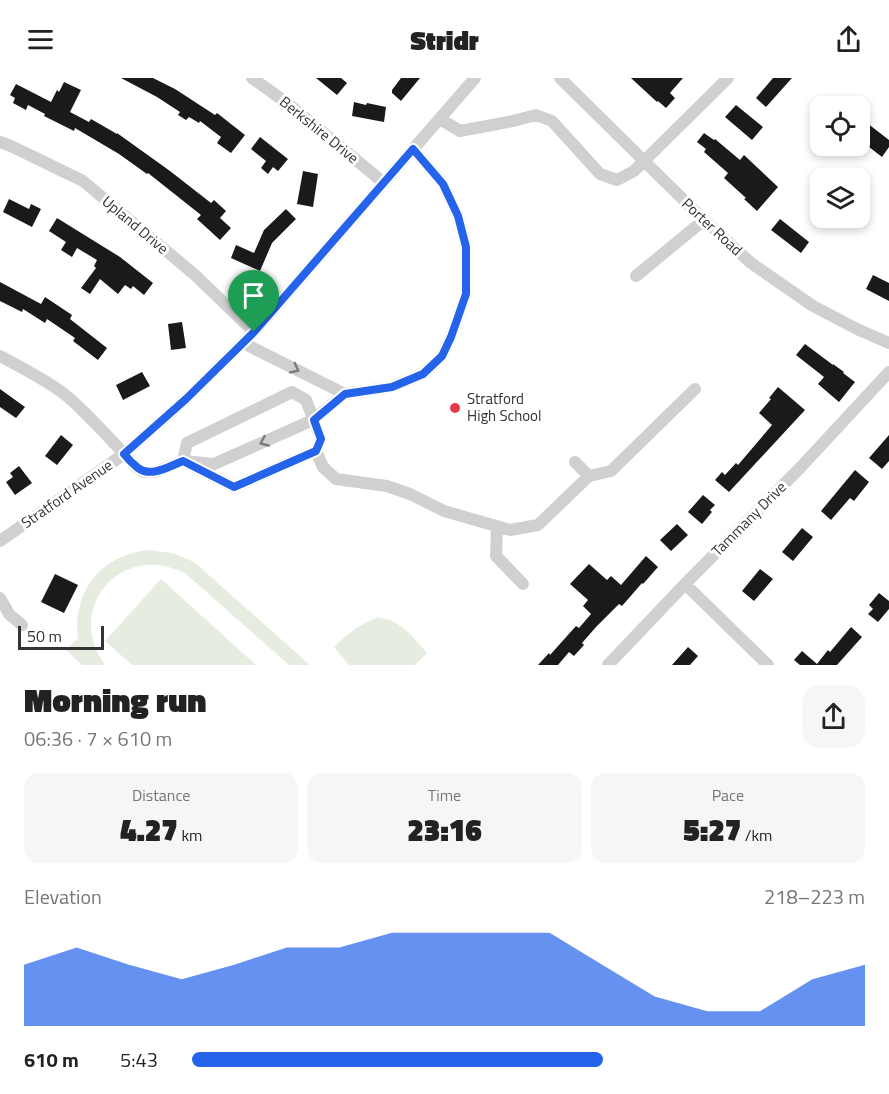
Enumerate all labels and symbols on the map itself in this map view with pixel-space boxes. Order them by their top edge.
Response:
street label: Berkshire Drive [275,90,364,169]
street label: Upland Drive [97,190,174,259]
street label: Porter Road [677,192,748,261]
pin [228,270,279,332]
one-way arrow [289,362,300,373]
place label: Stratford High School [467,387,542,427]
marker: Stratford High School [448,401,462,415]
one-way arrow [259,435,270,447]
street label: Stratford Avenue [16,453,117,534]
street label: Tammany Drive [706,476,791,561]
scale bar [18,623,104,650]

